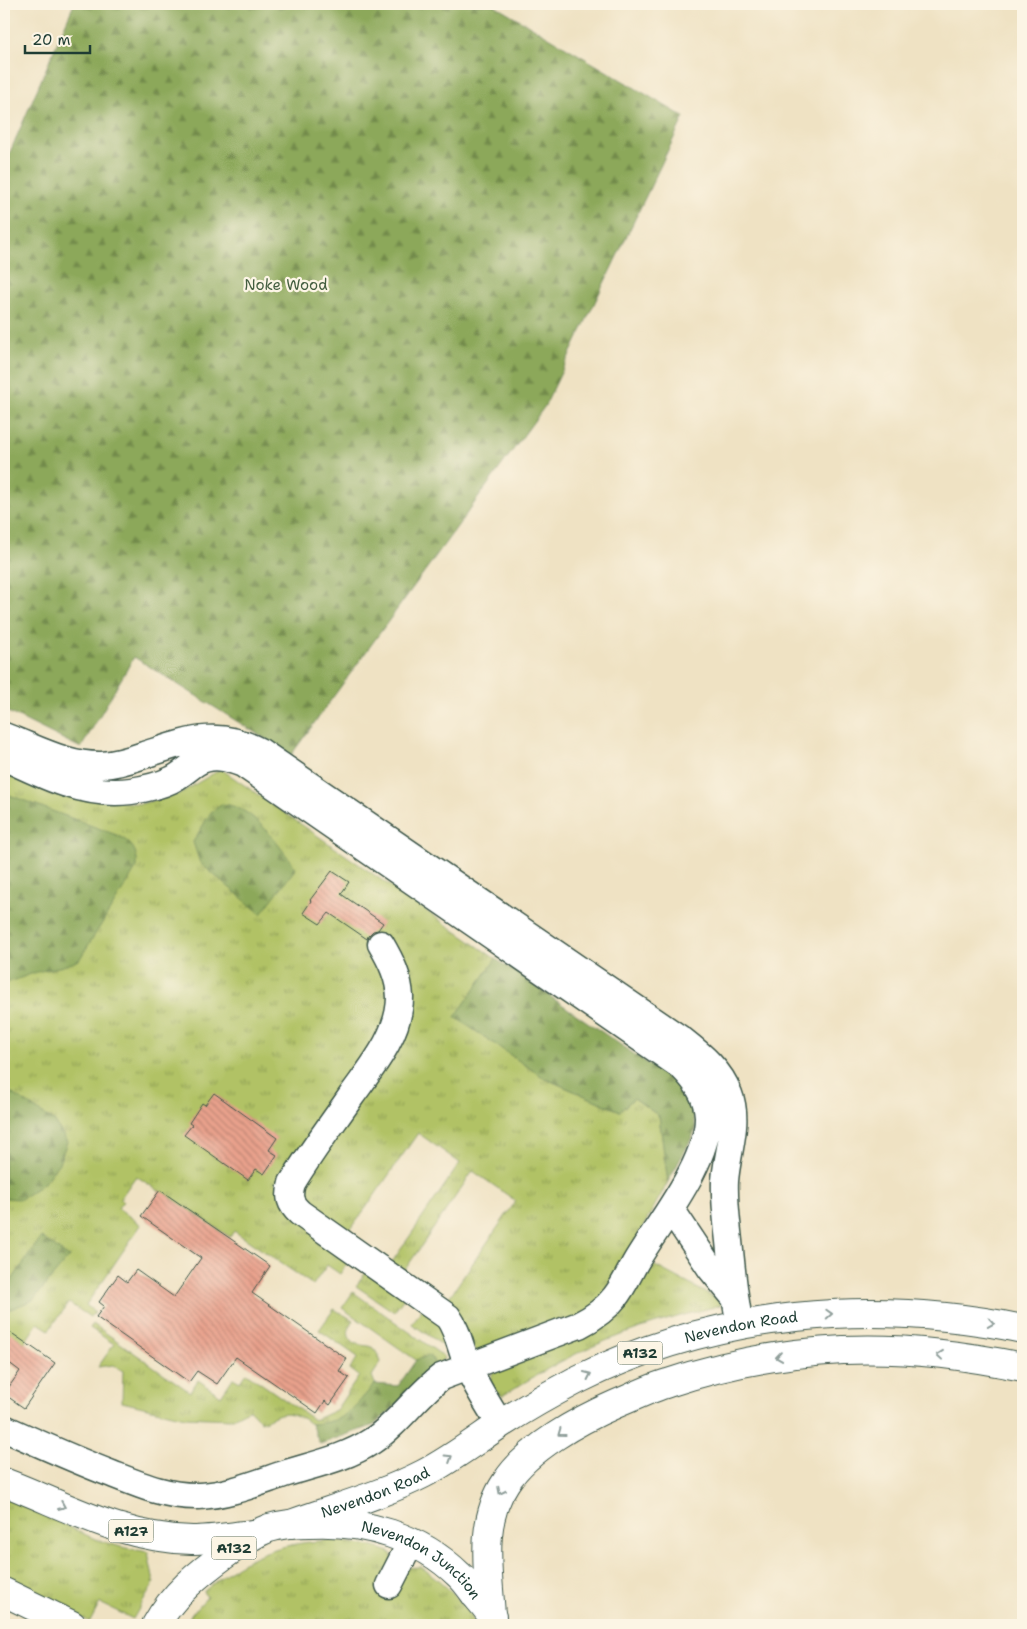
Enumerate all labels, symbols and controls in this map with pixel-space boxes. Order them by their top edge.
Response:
scale bar [25,22,90,54]
text: 20 m [32,30,71,50]
park label: Noke Wood [244,275,328,295]
street label: Nevendon Road [682,1307,799,1348]
one-way arrow [825,1308,833,1319]
one-way arrow [987,1318,995,1328]
road number: A132 [618,1342,662,1365]
one-way arrow [936,1350,944,1361]
one-way arrow [774,1352,783,1362]
one-way arrow [583,1370,592,1381]
one-way arrow [557,1427,567,1436]
one-way arrow [443,1455,453,1464]
street label: Nevendon Road [318,1462,434,1523]
one-way arrow [497,1486,507,1495]
one-way arrow [57,1500,66,1511]
street label: Nevendon Junction [359,1516,485,1603]
road number: A127 [108,1520,154,1542]
road number: A132 [212,1536,256,1560]

